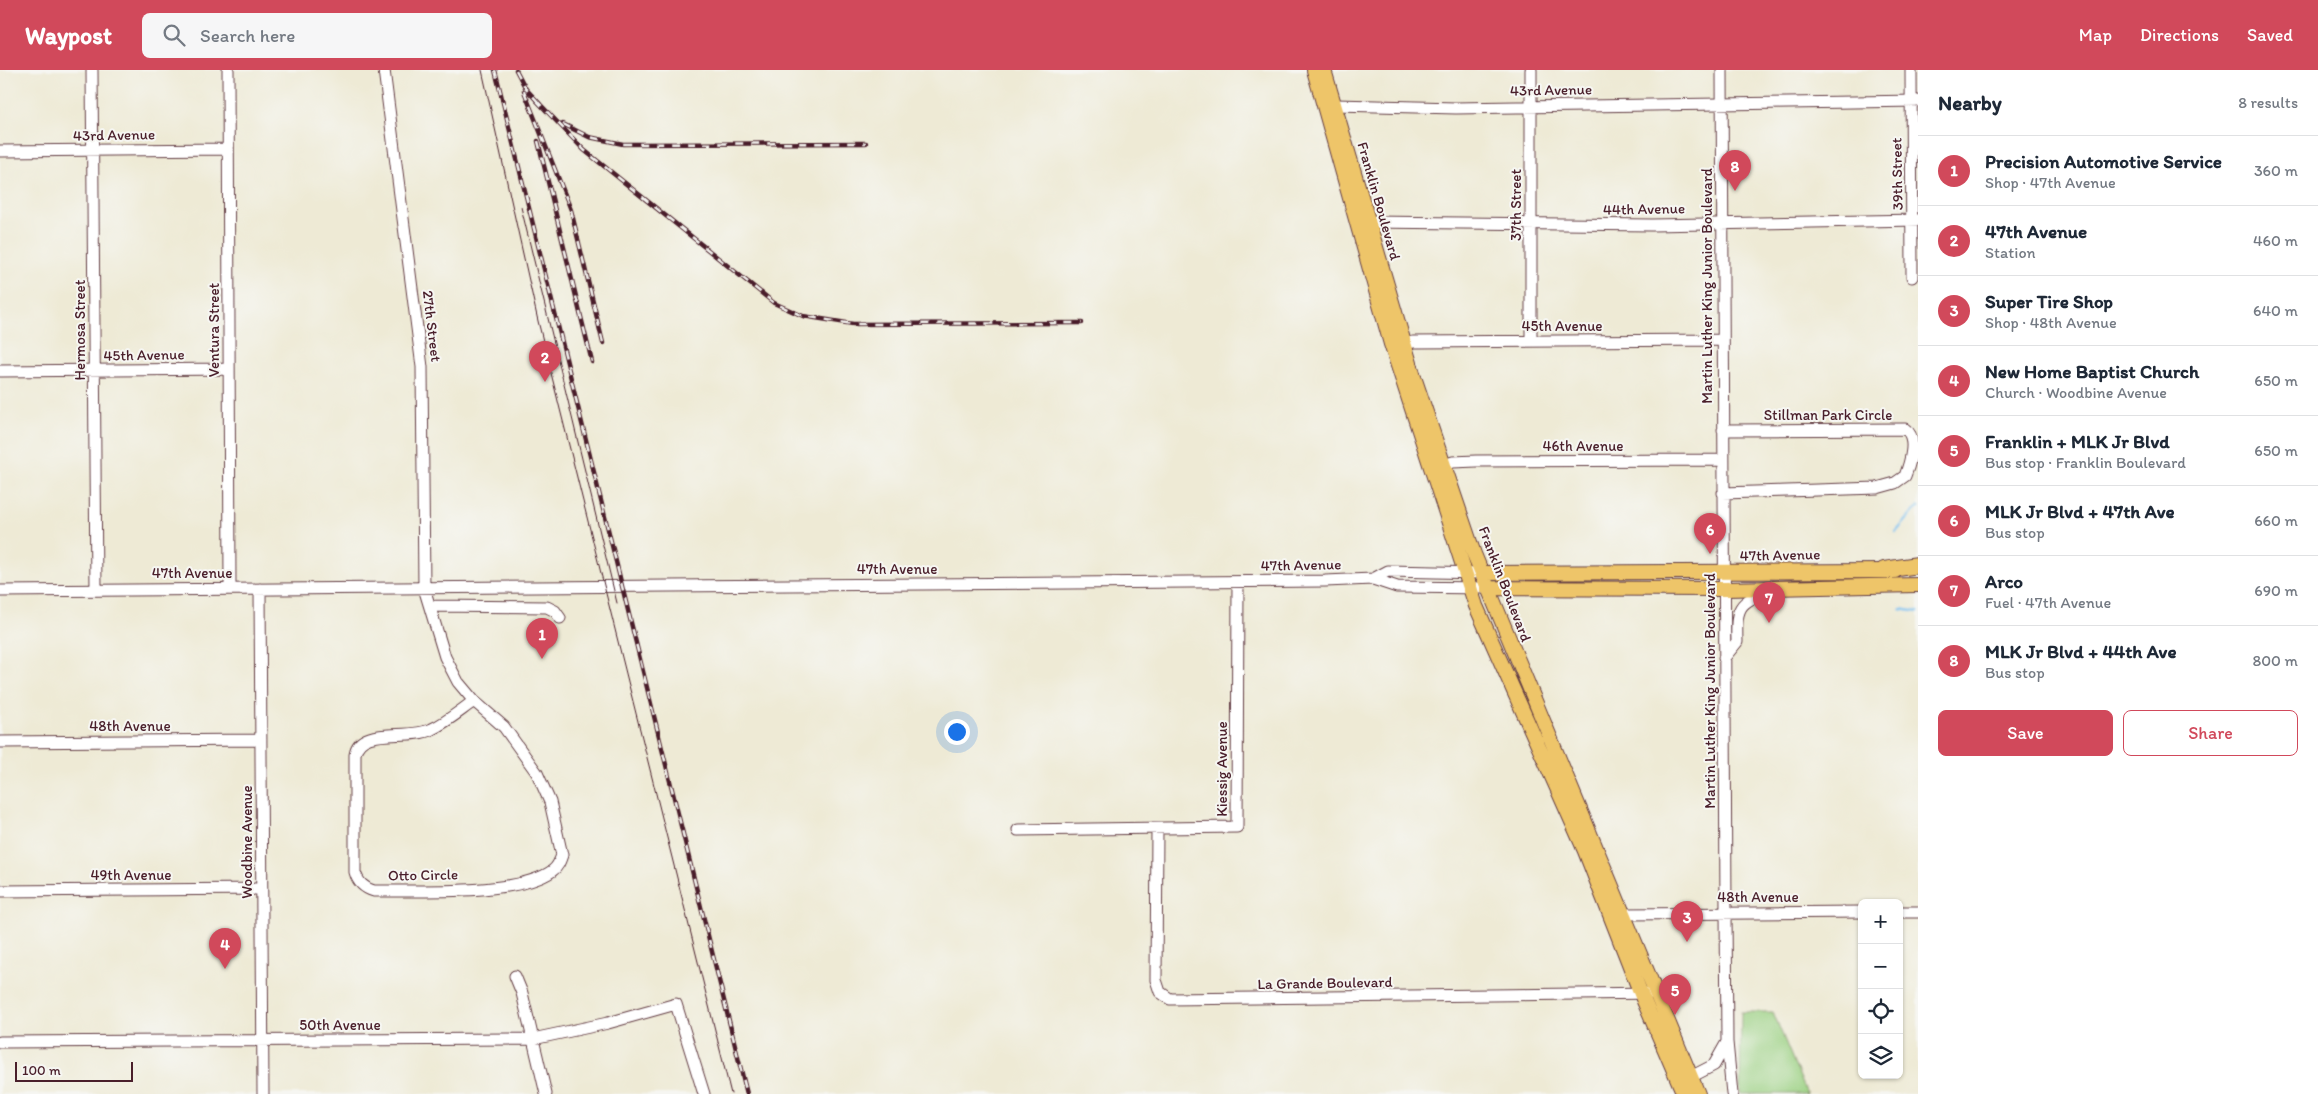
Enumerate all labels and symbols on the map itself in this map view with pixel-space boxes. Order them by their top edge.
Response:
street label: 43rd Avenue [1510,80,1592,100]
street label: 43rd Avenue [73,125,155,145]
street label: 39th Street [1887,137,1907,210]
street label: Franklin Boulevard [1354,140,1404,262]
pin: 8 [1719,150,1751,191]
street label: Martin Luther King Junior Boulevard [1698,168,1716,404]
street label: 37th Street [1507,169,1525,241]
street label: 44th Avenue [1603,199,1685,219]
street label: Hermosa Street [71,279,89,380]
street label: Ventura Street [205,282,223,377]
street label: 27th Street [419,289,445,363]
street label: 45th Avenue [1521,317,1603,335]
pin: 2 [529,341,561,382]
street label: 45th Avenue [103,345,185,365]
street label: Stillman Park Circle [1764,406,1892,424]
street label: 46th Avenue [1542,437,1624,455]
pin: 6 [1694,513,1726,554]
street label: Franklin Boulevard [1475,524,1535,644]
street label: 47th Avenue [1739,545,1821,565]
street label: 47th Avenue [1260,555,1342,575]
street label: 47th Avenue [857,560,937,578]
street label: 47th Avenue [152,564,232,582]
street label: Martin Luther King Junior Boulevard [1701,573,1719,809]
pin: 7 [1753,582,1785,623]
pin: 1 [526,618,558,659]
street label: 48th Avenue [89,717,171,735]
your location [944,719,970,745]
street label: Kiessig Avenue [1213,721,1231,817]
street label: Woodbine Avenue [238,785,256,899]
street label: Otto Circle [388,865,458,885]
street label: 49th Avenue [90,866,172,884]
street label: 48th Avenue [1717,888,1799,906]
pin: 3 [1671,901,1703,942]
pin: 4 [209,928,241,969]
street label: La Grande Boulevard [1257,973,1393,993]
pin: 5 [1659,974,1691,1015]
street label: 50th Avenue [299,1016,381,1034]
scale bar [15,1059,132,1082]

